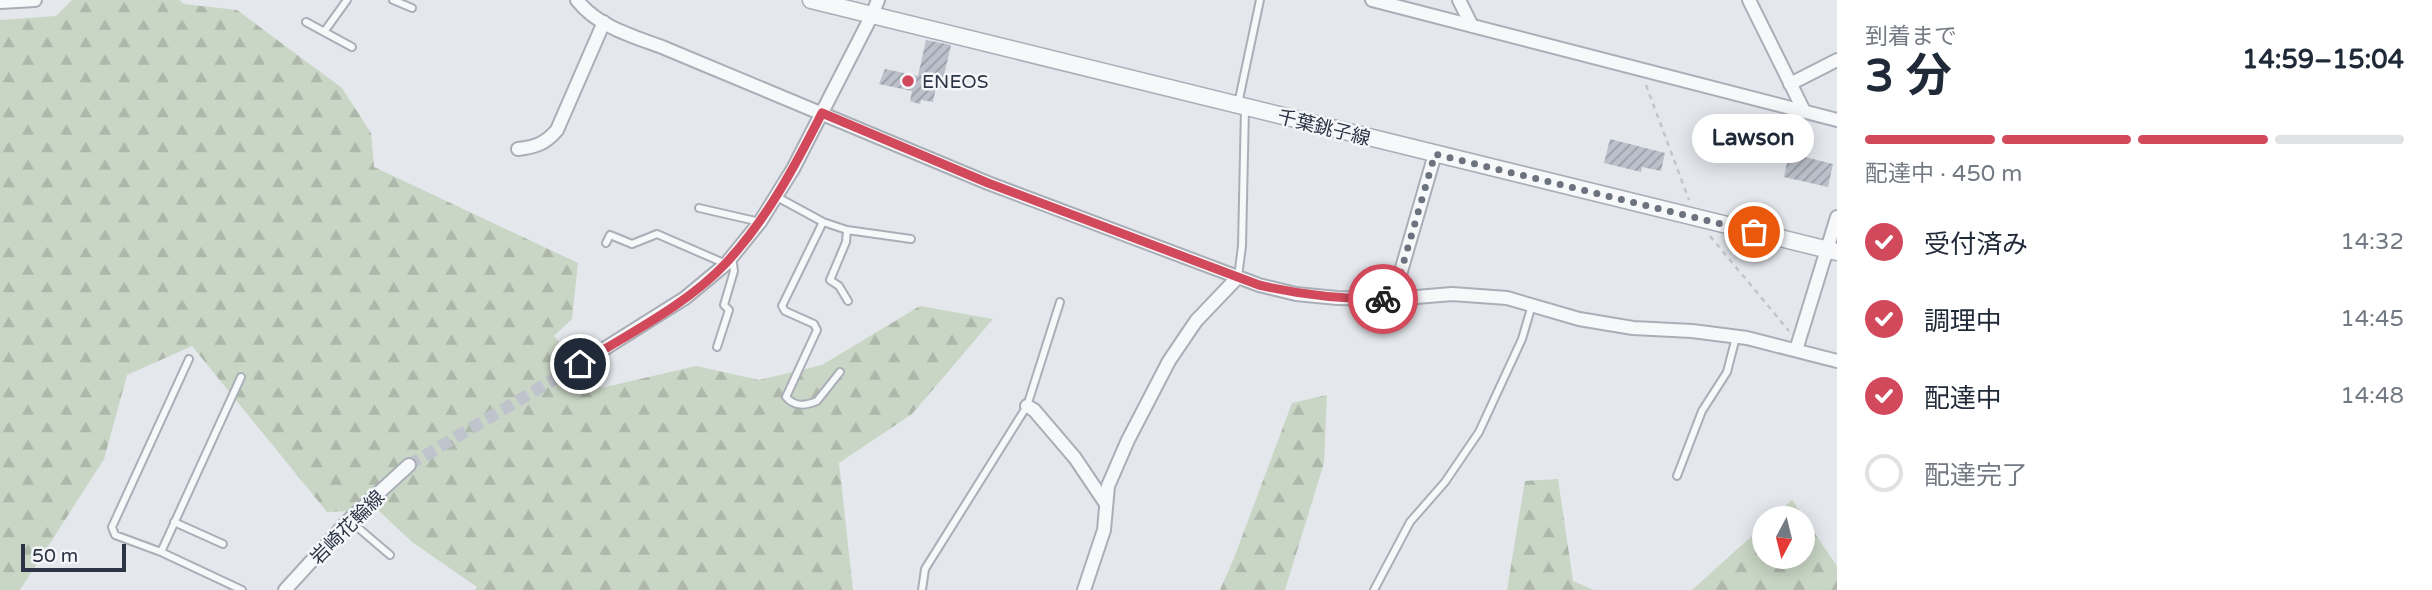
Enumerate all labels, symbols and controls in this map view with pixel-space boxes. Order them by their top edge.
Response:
text: 到着まで [1865,23,1957,51]
text: 14:59–15:04 [2242,44,2404,75]
text: 3 分 [1865,49,1952,104]
place label: ENEOS [922,71,989,93]
marker: ENEOS [900,73,916,89]
street label: 千葉銚子線 [1275,106,1373,150]
callout: Lawson [1693,113,1815,162]
text: Lawson [1711,124,1795,152]
text: 配達中 · 450 m [1865,160,2022,188]
pin [1724,202,1784,262]
icon: bag [1735,213,1773,251]
icon: check [1865,223,1903,261]
text: 14:32 [2340,228,2404,256]
text: 受付済み [1924,229,2028,260]
courier [1348,264,1418,334]
icon: bike [1364,280,1402,318]
icon: check [1865,300,1903,338]
text: 14:45 [2340,305,2404,333]
text: 調理中 [1924,306,2002,337]
pin [550,334,610,394]
icon: home [561,345,599,383]
icon: check [1865,377,1903,415]
text: 14:48 [2340,382,2404,410]
text: 配達中 [1924,383,2002,414]
text: 配達完了 [1924,460,2028,491]
street label: 岩崎花輪線 [306,486,389,569]
north arrow [1752,506,1815,569]
map controls [1752,506,1815,569]
scale bar [21,541,126,573]
text: 50 m [32,545,78,567]

